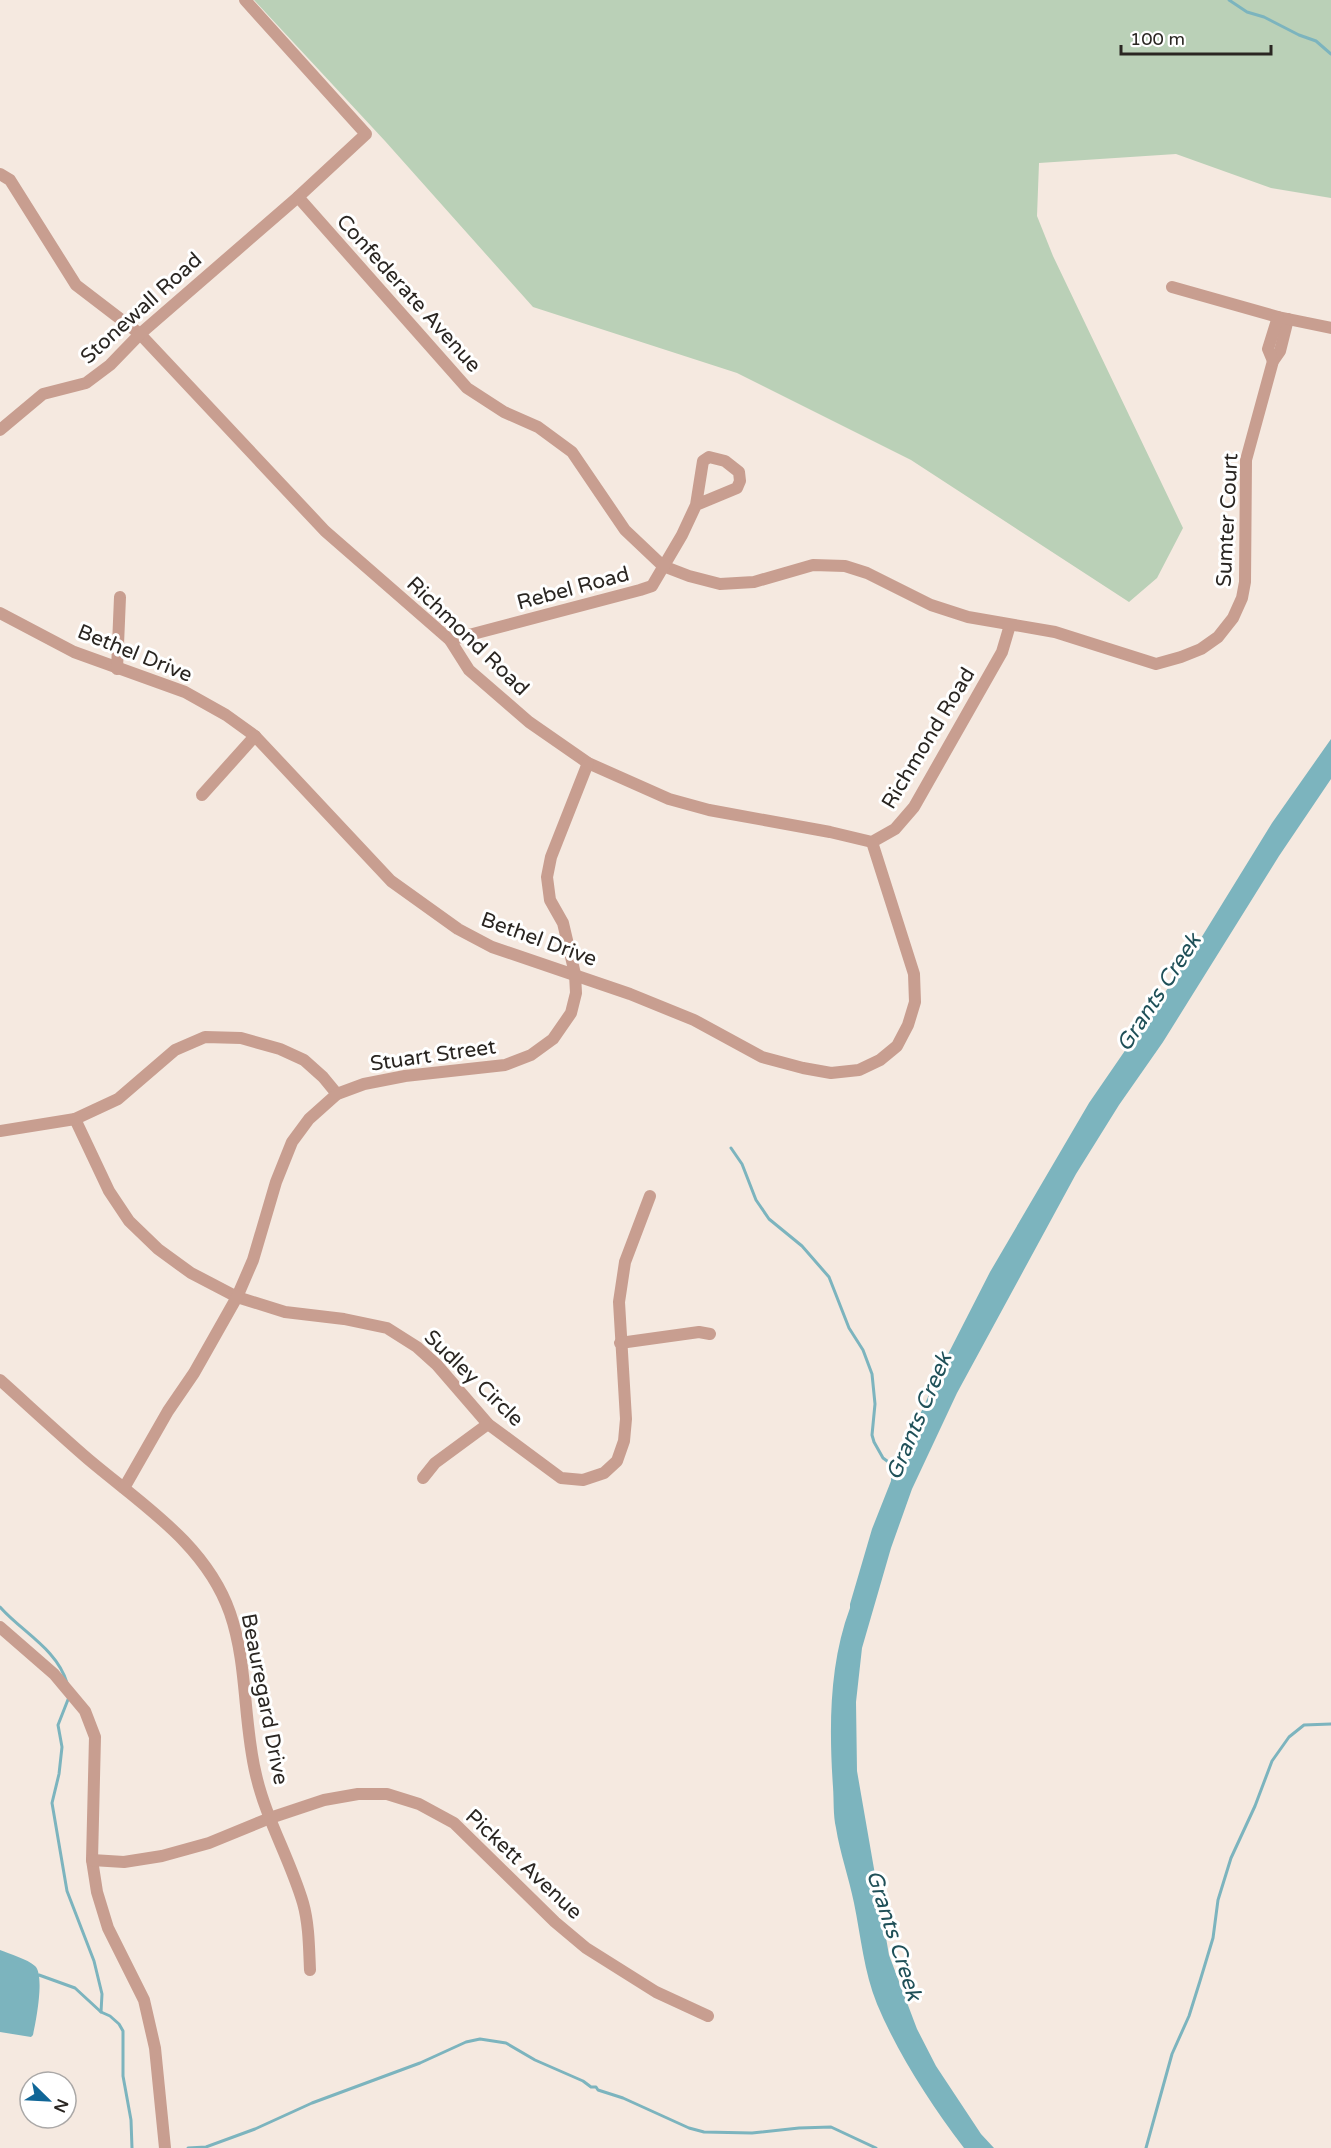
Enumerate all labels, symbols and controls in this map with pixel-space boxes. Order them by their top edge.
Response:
scale bar [1121,18,1271,56]
text: 100 m [1130,28,1185,50]
street label: Confederate Avenue [331,209,486,378]
street label: Stonewall Road [75,247,207,369]
street label: Sumter Court [1212,453,1243,587]
street label: Rebel Road [514,561,632,615]
street label: Richmond Road [401,572,534,701]
street label: Bethel Drive [74,619,196,688]
street label: Richmond Road [876,663,980,813]
street label: Bethel Drive [477,907,600,972]
water label: Grants Creek [1111,927,1208,1056]
street label: Stuart Street [369,1034,498,1077]
street label: Sudley Circle [419,1325,529,1432]
water label: Grants Creek [881,1347,958,1484]
street label: Beauregard Drive [236,1611,293,1787]
street label: Pickett Avenue [460,1804,587,1925]
water label: Grants Creek [861,1867,928,2006]
north arrow [18,2070,78,2130]
text: N [49,2096,73,2116]

